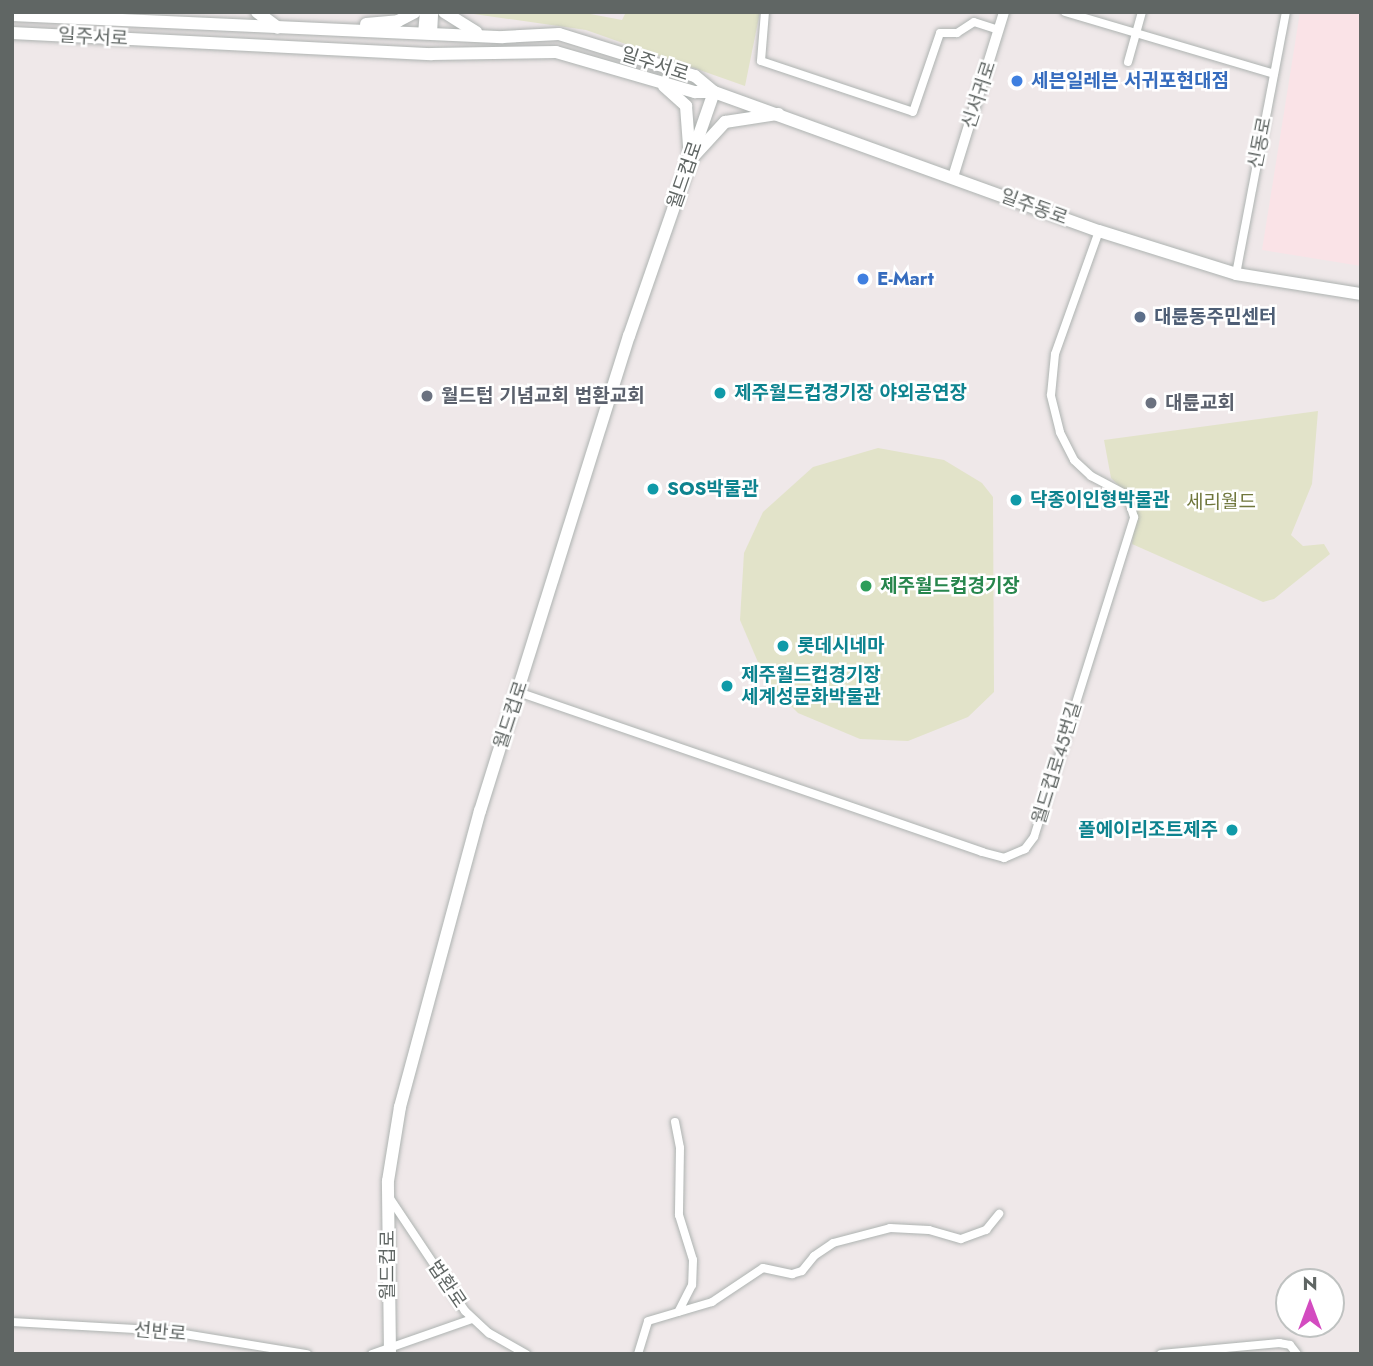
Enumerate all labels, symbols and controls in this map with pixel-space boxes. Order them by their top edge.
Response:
street label: 일주서로 [57,24,129,50]
street label: 일주서로 [618,42,692,86]
street label: 신서귀로 [957,58,1001,132]
place label: 세븐일레븐 서귀포현대점 [1031,70,1229,92]
marker: 세븐일레븐 서귀포현대점 [1009,73,1025,89]
street label: 신동로 [1244,115,1276,171]
street label: 월드컵로 [663,138,707,212]
street label: 일주동로 [997,184,1071,230]
place label: E-Mart [877,268,934,290]
marker: E-Mart [855,271,871,287]
place label: 대륜동주민센터 [1154,306,1276,328]
marker: 대륜동주민센터 [1132,309,1148,325]
place label: 제주월드컵경기장 야외공연장 [734,382,967,404]
place label: 월드텁 기념교회 법환교회 [441,385,645,407]
marker: 제주월드컵경기장 야외공연장 [712,385,728,401]
marker: 월드텁 기념교회 법환교회 [419,388,435,404]
place label: 대륜교회 [1165,392,1235,414]
marker: 대륜교회 [1143,395,1159,411]
place label: SOS박물관 [667,478,759,500]
marker: SOS박물관 [645,481,661,497]
place label: 닥종이인형박물관 [1030,489,1170,511]
park label: 세리월드 [1186,491,1256,513]
marker: 닥종이인형박물관 [1008,492,1024,508]
place label: 제주월드컵경기장 [880,575,1020,597]
marker: 제주월드컵경기장 [858,578,874,594]
place label: 롯데시네마 [797,635,884,657]
marker: 롯데시네마 [775,638,791,654]
place label: 제주월드컵경기장 세계성문화박물관 [741,664,881,708]
street label: 월드컵로 [489,678,533,752]
marker: 제주월드컵경기장 세계성문화박물관 [719,678,735,694]
street label: 월드컵로45번길 [1028,699,1086,827]
place label: 폴에이리조트제주 [1078,819,1218,841]
marker: 폴에이리조트제주 [1224,822,1240,838]
street label: 월드컵로 [377,1230,399,1300]
street label: 법환로 [423,1256,471,1312]
north arrow [1275,1268,1345,1338]
text: N [1302,1270,1318,1297]
street label: 선반로 [133,1318,187,1346]

